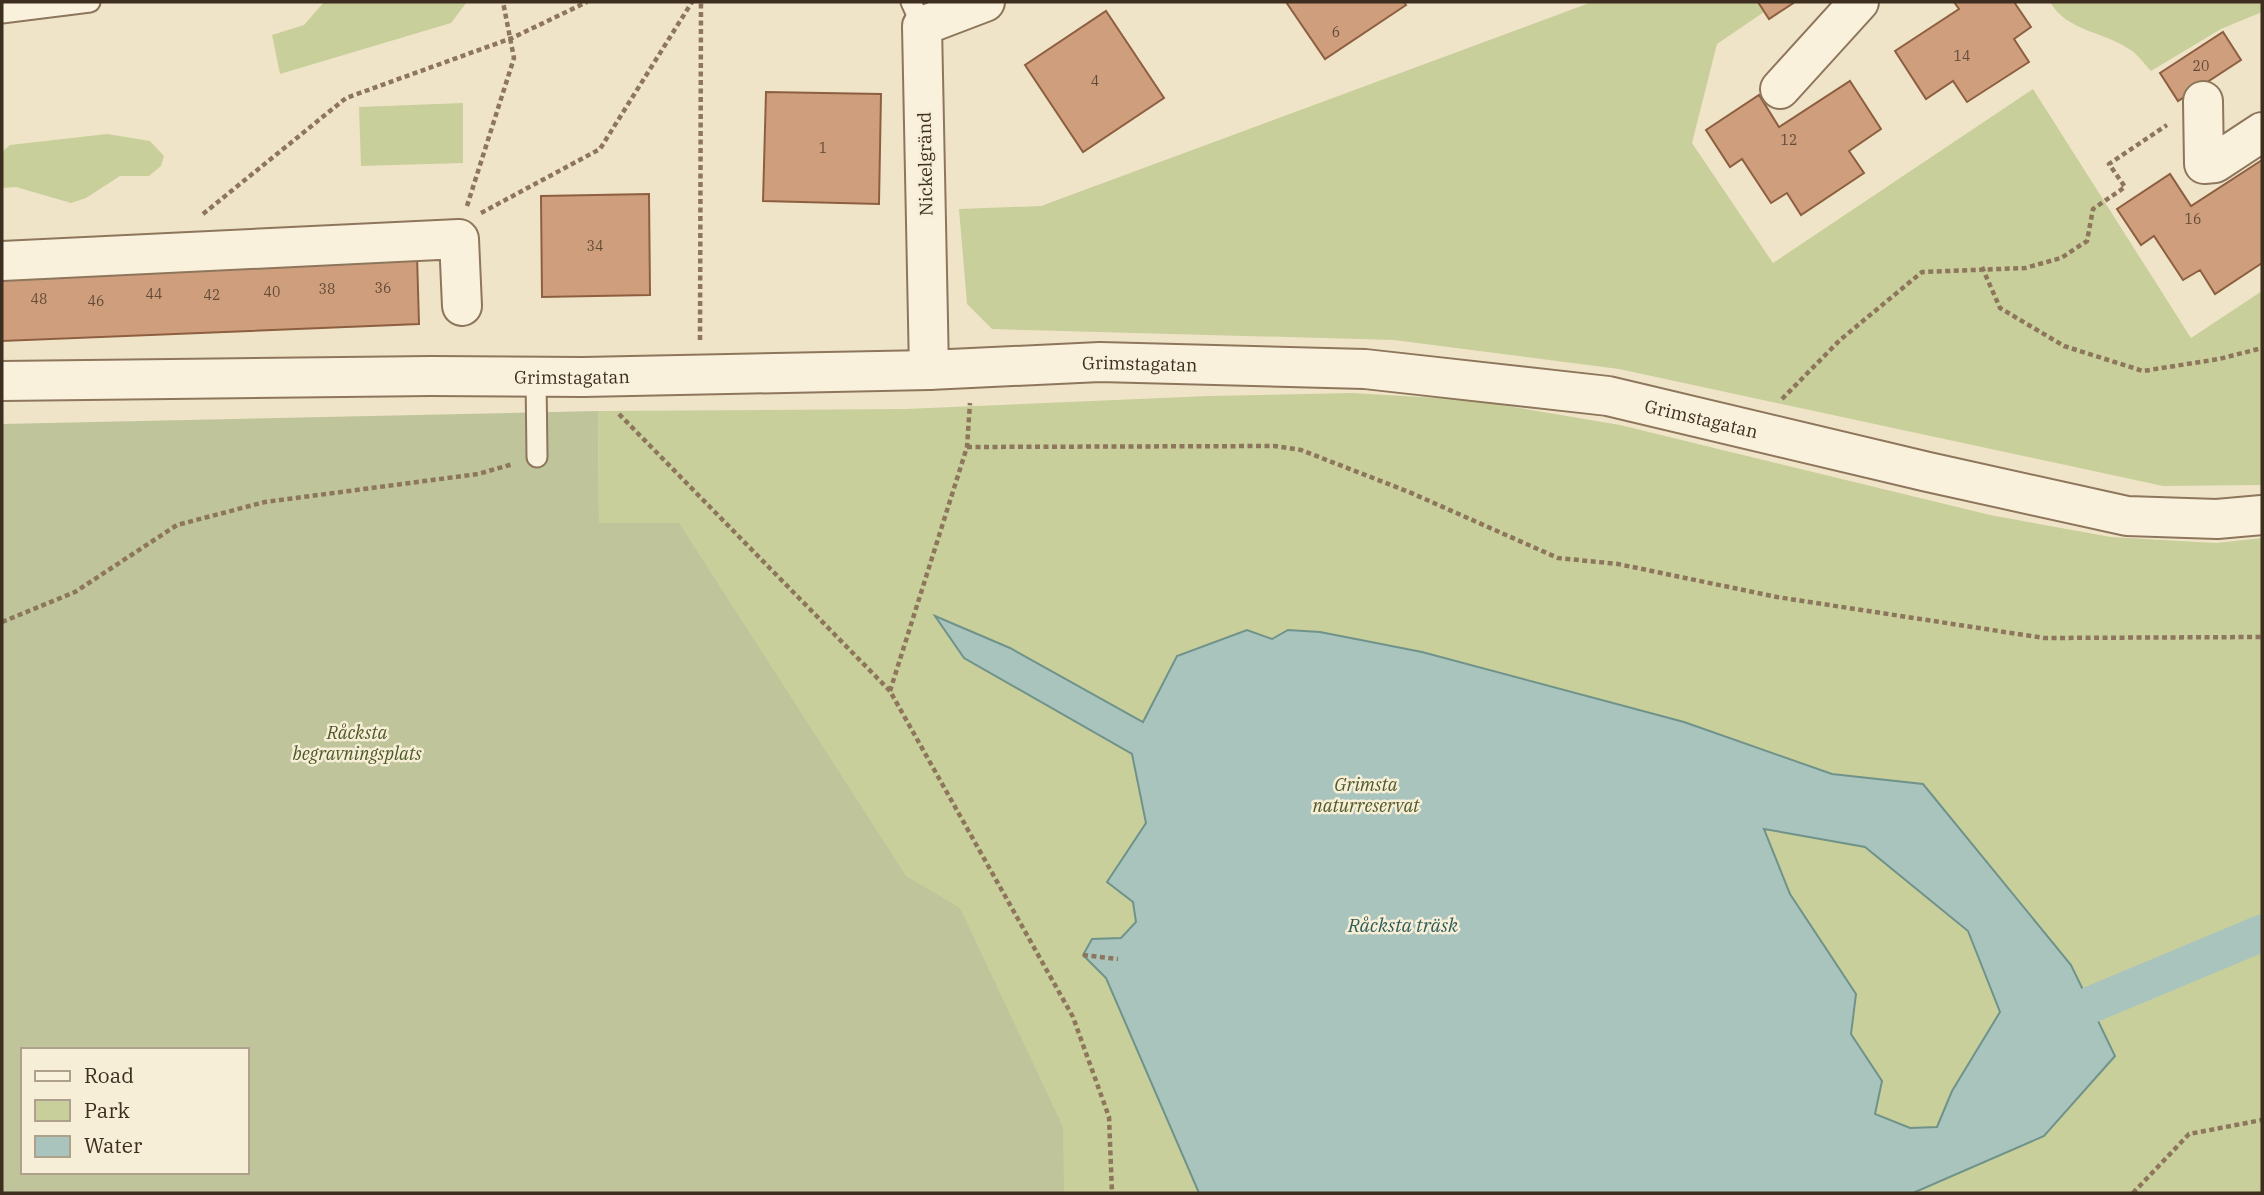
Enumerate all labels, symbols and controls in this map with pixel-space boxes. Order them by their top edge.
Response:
house number: 6 [1332,23,1340,41]
house number: 14 [1954,47,1970,65]
house number: 20 [2193,57,2209,75]
house number: 4 [1091,72,1099,90]
street label: Nickelgränd [913,112,937,216]
house number: 12 [1781,131,1797,149]
house number: 1 [819,139,827,157]
house number: 16 [2185,210,2201,228]
house number: 34 [587,237,603,255]
house number: 36 [375,279,391,297]
house number: 38 [319,280,335,298]
house number: 40 [264,283,280,301]
house number: 44 [146,285,162,303]
house number: 42 [204,286,220,304]
house number: 48 [31,290,47,308]
house number: 46 [88,292,104,310]
street label: Grimstagatan [1081,350,1198,376]
street label: Grimstagatan [514,365,630,389]
street label: Grimstagatan [1643,394,1760,443]
park label: Råcksta begravningsplats [292,721,422,765]
park label: Grimsta naturreservat [1313,773,1420,817]
water label: Råcksta träsk [1347,913,1459,937]
legend [21,1048,248,1174]
text: Road [84,1061,134,1089]
text: Park [84,1096,131,1124]
text: Water [84,1131,143,1159]

